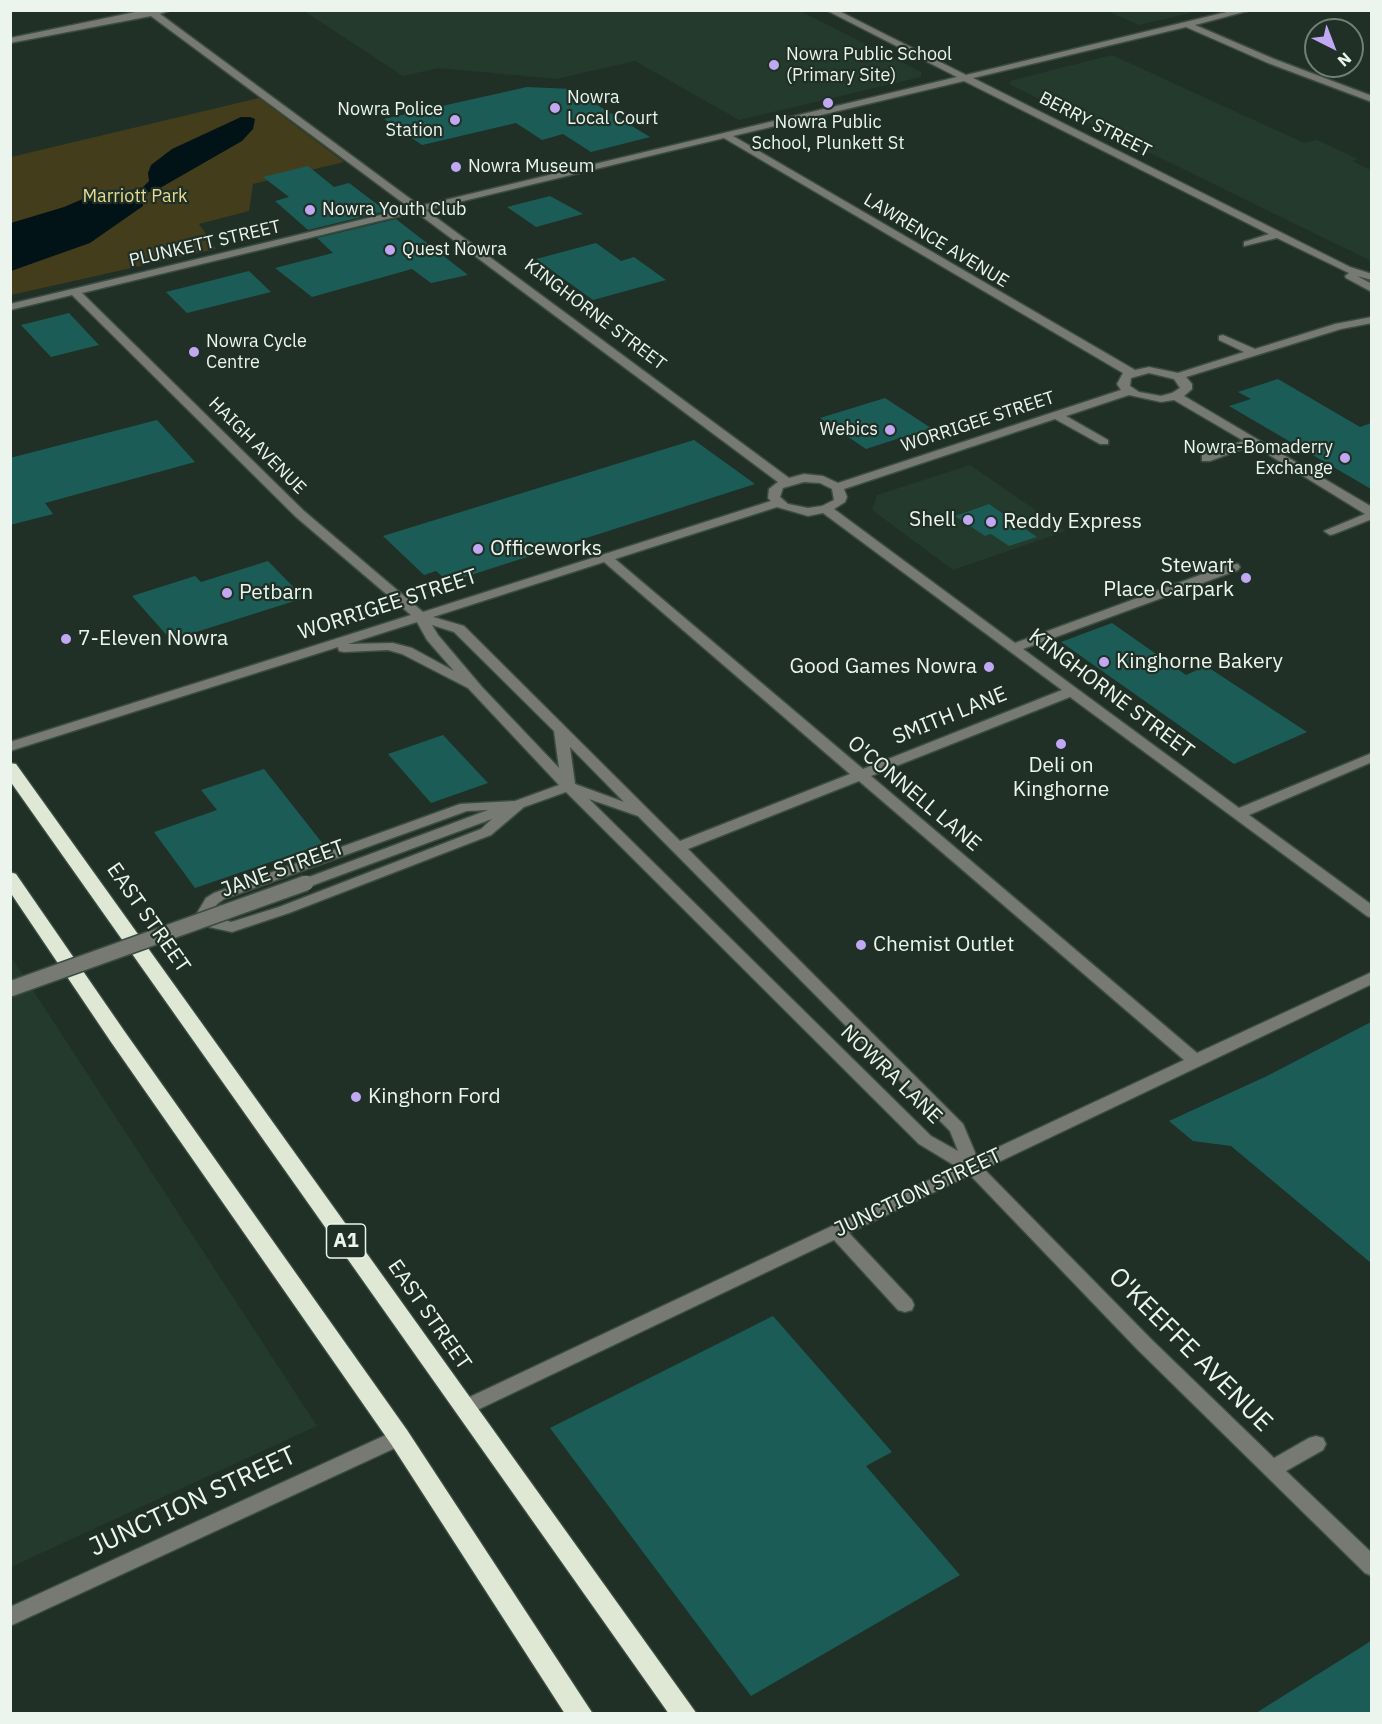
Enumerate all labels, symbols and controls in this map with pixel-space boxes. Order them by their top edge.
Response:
north arrow [1304,18,1364,78]
place label: Nowra Public School (Primary Site) [786,44,952,86]
text: N [1334,49,1356,71]
marker: Nowra Public School (Primary Site) [767,58,781,72]
place label: Nowra Local Court [567,87,658,130]
street label: BERRY STREET [1035,87,1155,163]
marker: Nowra Public School, Plunkett St [821,96,835,110]
place label: Nowra Police Station [337,99,443,142]
marker: Nowra Local Court [548,101,562,115]
place label: Nowra Public School, Plunkett St [752,112,904,154]
marker: Nowra Police Station [448,113,462,127]
place label: Nowra Museum [468,156,594,178]
marker: Nowra Museum [449,160,463,174]
park label: Marriott Park [82,186,188,208]
street label: LAWRENCE AVENUE [860,189,1012,293]
place label: Nowra Youth Club [322,199,467,221]
marker: Nowra Youth Club [303,203,317,217]
street label: PLUNKETT STREET [127,216,283,272]
place label: Quest Nowra [402,239,507,261]
marker: Quest Nowra [383,243,397,257]
street label: KINGHORNE STREET [520,255,670,375]
place label: Nowra Cycle Centre [206,331,307,374]
marker: Nowra Cycle Centre [187,345,201,359]
street label: WORRIGEE STREET [899,387,1057,457]
street label: HAIGH AVENUE [204,393,310,499]
place label: Webics [820,419,878,441]
marker: Webics [883,423,897,437]
place label: Nowra-Bomaderry Exchange [1183,437,1333,480]
marker: Nowra-Bomaderry Exchange [1338,451,1352,465]
place label: Shell [909,507,956,533]
place label: Reddy Express [1003,509,1142,535]
marker: Shell [961,513,975,527]
marker: Reddy Express [984,515,998,529]
place label: Officeworks [490,536,602,562]
marker: Officeworks [471,542,485,556]
place label: Stewart Place Carpark [1103,553,1234,603]
street label: WORRIGEE STREET [295,564,481,646]
marker: Stewart Place Carpark [1239,571,1253,585]
place label: Petbarn [239,580,313,606]
marker: Petbarn [220,586,234,600]
street label: KINGHORNE STREET [1023,624,1199,764]
place label: 7-Eleven Nowra [78,626,228,652]
marker: 7-Eleven Nowra [59,632,73,646]
place label: Kinghorne Bakery [1116,649,1283,675]
place label: Good Games Nowra [789,654,977,680]
marker: Kinghorne Bakery [1097,655,1111,669]
marker: Good Games Nowra [982,660,996,674]
street label: SMITH LANE [889,682,1011,750]
street label: O'CONNELL LANE [842,731,986,857]
marker: Deli on Kinghorne [1054,737,1068,751]
place label: Deli on Kinghorne [1013,753,1109,803]
street label: JANE STREET [218,835,348,903]
street label: EAST STREET [101,858,195,978]
place label: Chemist Outlet [873,932,1014,958]
marker: Chemist Outlet [854,938,868,952]
street label: NOWRA LANE [835,1020,947,1130]
place label: Kinghorn Ford [368,1084,501,1110]
marker: Kinghorn Ford [349,1090,363,1104]
street label: JUNCTION STREET [830,1143,1006,1243]
road number: A1 [326,1224,366,1258]
street label: EAST STREET [382,1255,476,1375]
street label: O'KEEFFE AVENUE [1101,1261,1279,1439]
street label: JUNCTION STREET [84,1440,302,1564]

